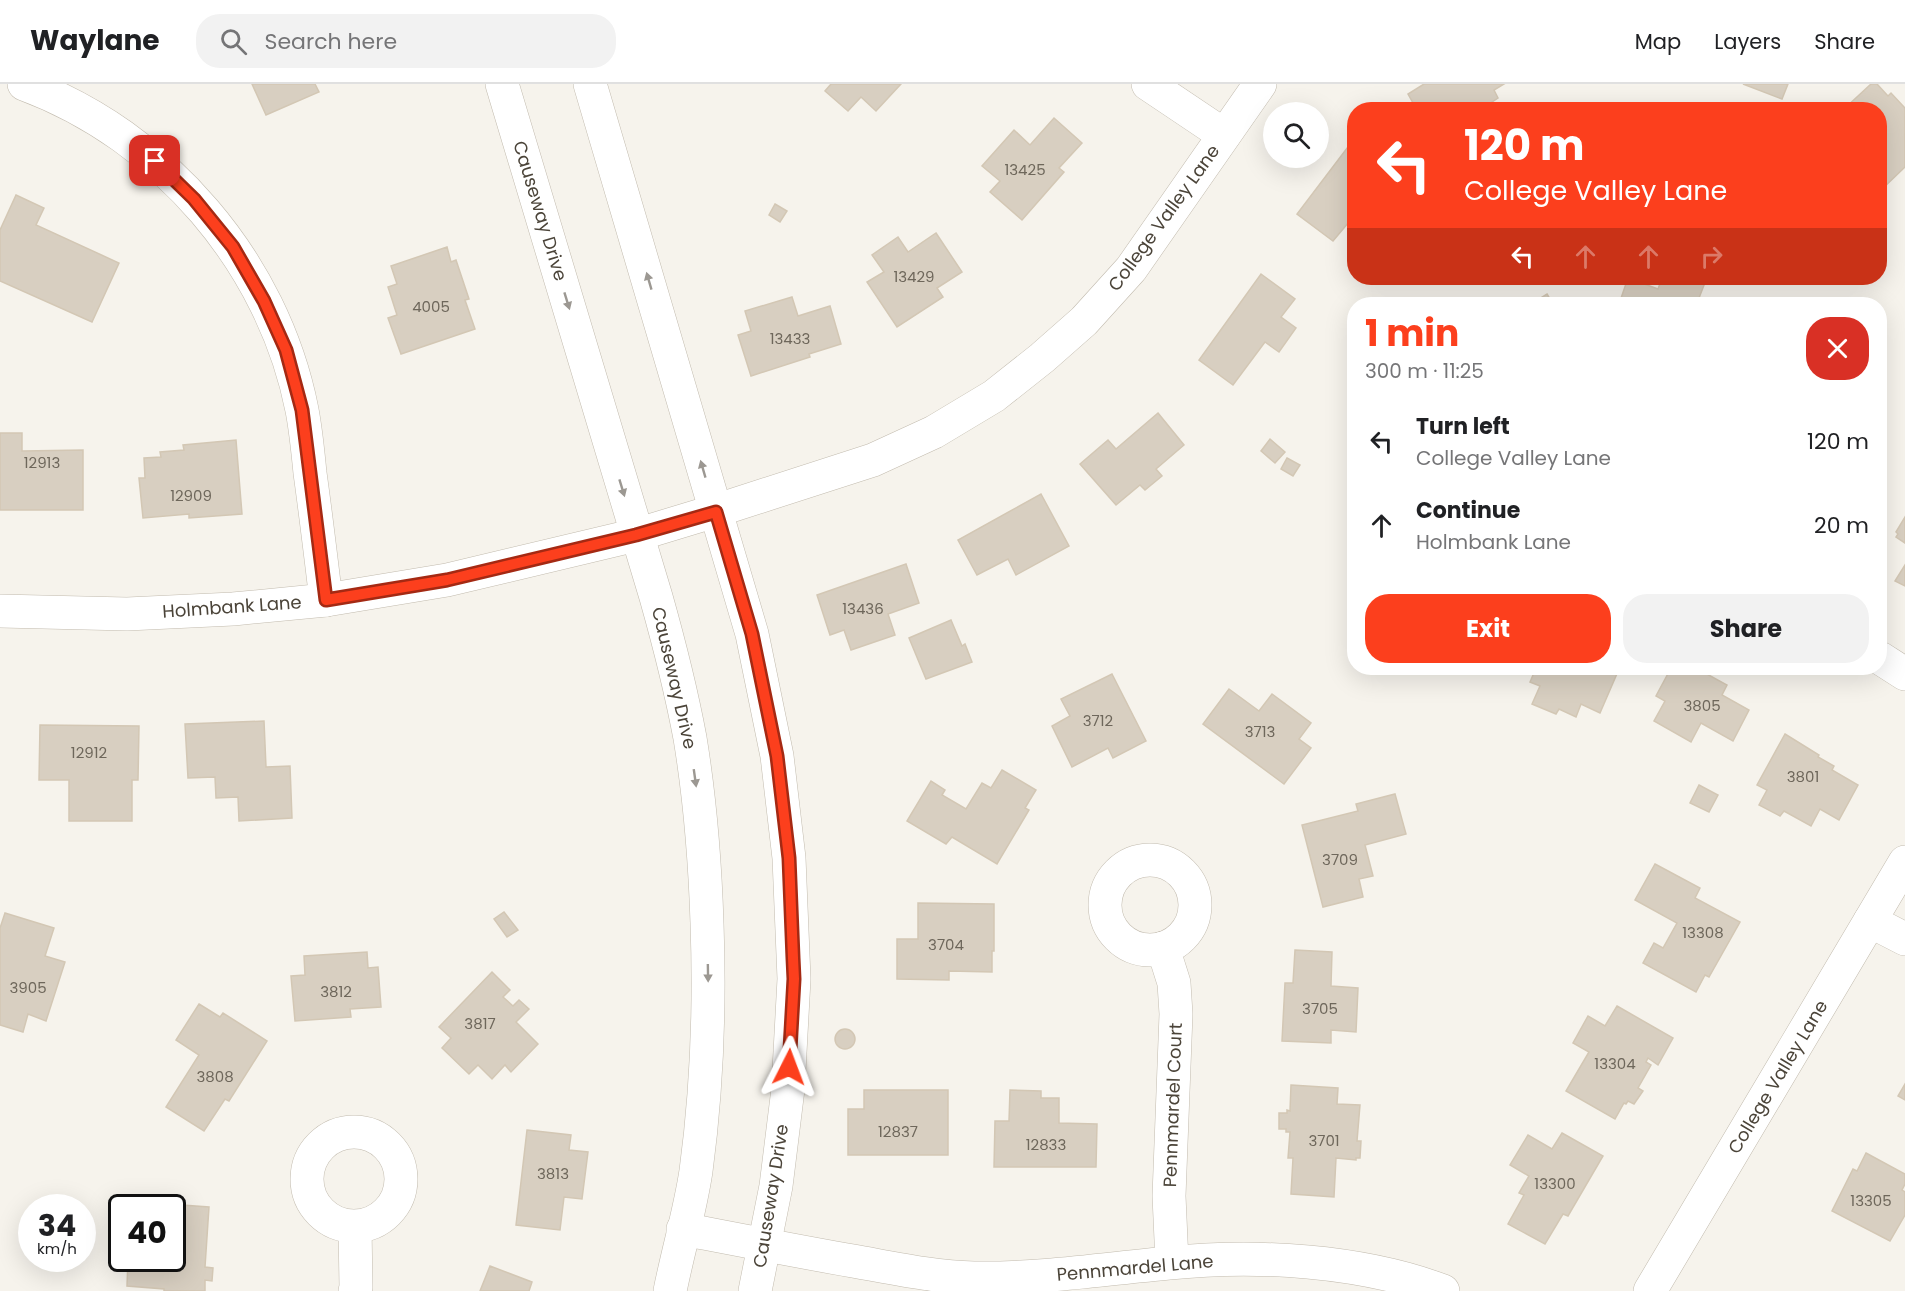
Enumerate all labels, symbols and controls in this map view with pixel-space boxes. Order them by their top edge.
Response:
search box [196,14,616,68]
text: Waylane [30,21,160,60]
icon: search [217,25,250,58]
text: Search here [265,26,397,57]
text: Map [1635,27,1681,56]
text: Layers [1714,27,1781,56]
text: Share [1814,27,1875,56]
map controls [1263,102,1329,168]
button: search [1263,102,1329,168]
text: 120 m [1464,116,1585,175]
icon: left [1365,126,1443,204]
pin [129,135,180,186]
street label: Causeway Drive [507,138,574,284]
street label: College Valley Lane [1102,139,1225,296]
icon: arrive [138,144,171,177]
house number: 13425 [1004,159,1046,180]
text: College Valley Lane [1464,172,1727,209]
icon: left [1506,240,1539,273]
icon: ahead [1569,240,1602,273]
icon: ahead [1632,240,1665,273]
icon: right [1695,240,1728,273]
house number: 13429 [893,266,935,287]
one-way arrow [644,272,654,291]
one-way arrow [563,292,572,310]
house number: 4005 [412,296,450,317]
text: 1 min [1365,308,1459,359]
button: close [1806,317,1869,380]
house number: 13433 [770,328,810,349]
text: 300 m · 11:25 [1365,357,1484,385]
text: Turn left [1416,411,1510,442]
icon: left [1365,425,1398,458]
text: 120 m [1807,426,1869,457]
text: College Valley Lane [1416,444,1611,472]
house number: 12913 [24,452,60,473]
one-way arrow [698,460,707,478]
one-way arrow [618,479,627,497]
house number: 12909 [170,485,212,506]
text: Continue [1416,495,1520,526]
icon: ahead [1365,509,1398,542]
text: 20 m [1814,510,1869,541]
text: Holmbank Lane [1416,528,1571,556]
street label: Holmbank Lane [162,589,302,624]
button: Exit [1365,594,1611,663]
button: Share [1623,594,1869,663]
house number: 13436 [842,598,884,619]
street label: Causeway Drive [646,604,703,751]
house number: 3805 [1683,695,1721,716]
house number: 3712 [1083,710,1113,731]
house number: 3713 [1245,721,1275,742]
house number: 12912 [71,742,107,763]
house number: 3801 [1787,766,1819,787]
one-way arrow [691,769,700,788]
house number: 3709 [1322,849,1358,870]
house number: 13308 [1682,922,1724,943]
house number: 3704 [928,934,964,955]
one-way arrow [704,963,713,982]
house number: 3905 [9,977,47,998]
house number: 3812 [320,981,352,1002]
street label: College Valley Lane [1722,995,1833,1158]
house number: 3705 [1302,998,1338,1019]
house number: 3817 [464,1013,496,1034]
street label: Pennmardel Court [1157,1022,1188,1188]
position arrow [757,1035,821,1099]
house number: 13304 [1594,1053,1636,1074]
house number: 3808 [196,1066,234,1087]
house number: 12837 [878,1121,918,1142]
street label: Causeway Drive [747,1122,794,1270]
house number: 3701 [1308,1130,1340,1151]
house number: 12833 [1026,1134,1066,1155]
house number: 3813 [537,1163,569,1184]
house number: 13300 [1534,1173,1576,1194]
house number: 13305 [1850,1190,1892,1211]
speed limit sign: 40 [108,1194,186,1272]
text: 34 [38,1204,76,1247]
text: km/h [37,1238,77,1259]
street label: Pennmardel Lane [1056,1248,1214,1287]

